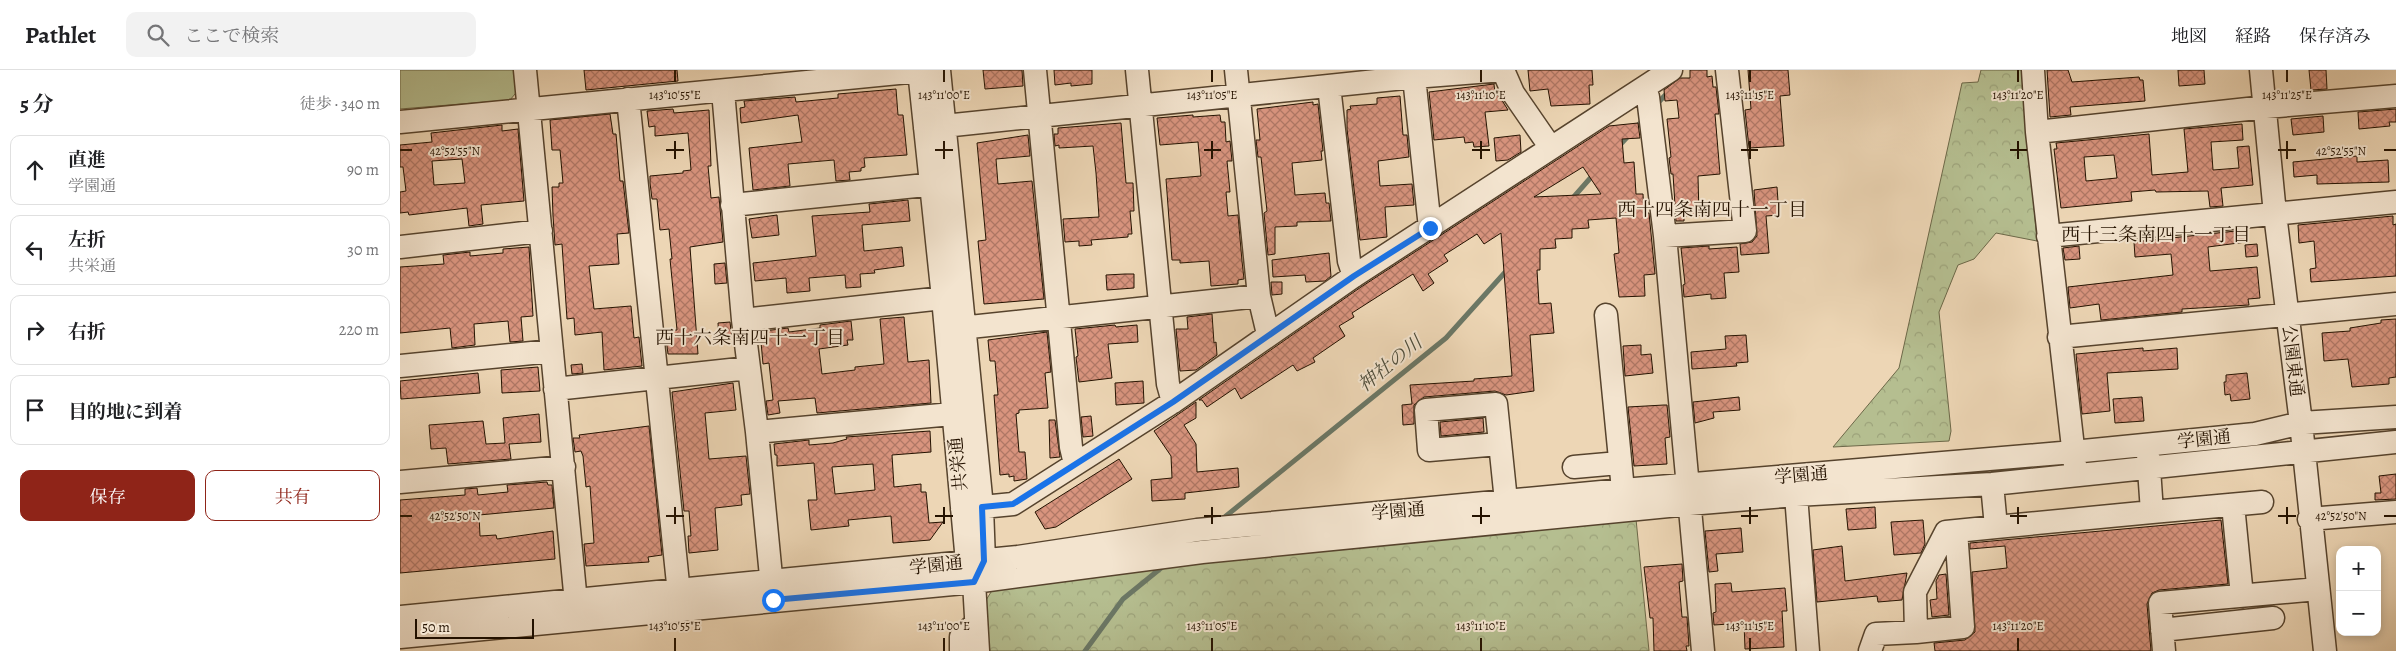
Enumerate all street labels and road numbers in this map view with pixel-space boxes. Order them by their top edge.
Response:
street label: 公園東通 [2277,324,2309,398]
street label: 学園通 [2176,424,2232,454]
street label: 共栄通 [943,436,973,492]
street label: 学園通 [1773,461,1829,489]
street label: 学園通 [1370,497,1426,525]
street label: 学園通 [908,550,964,580]

